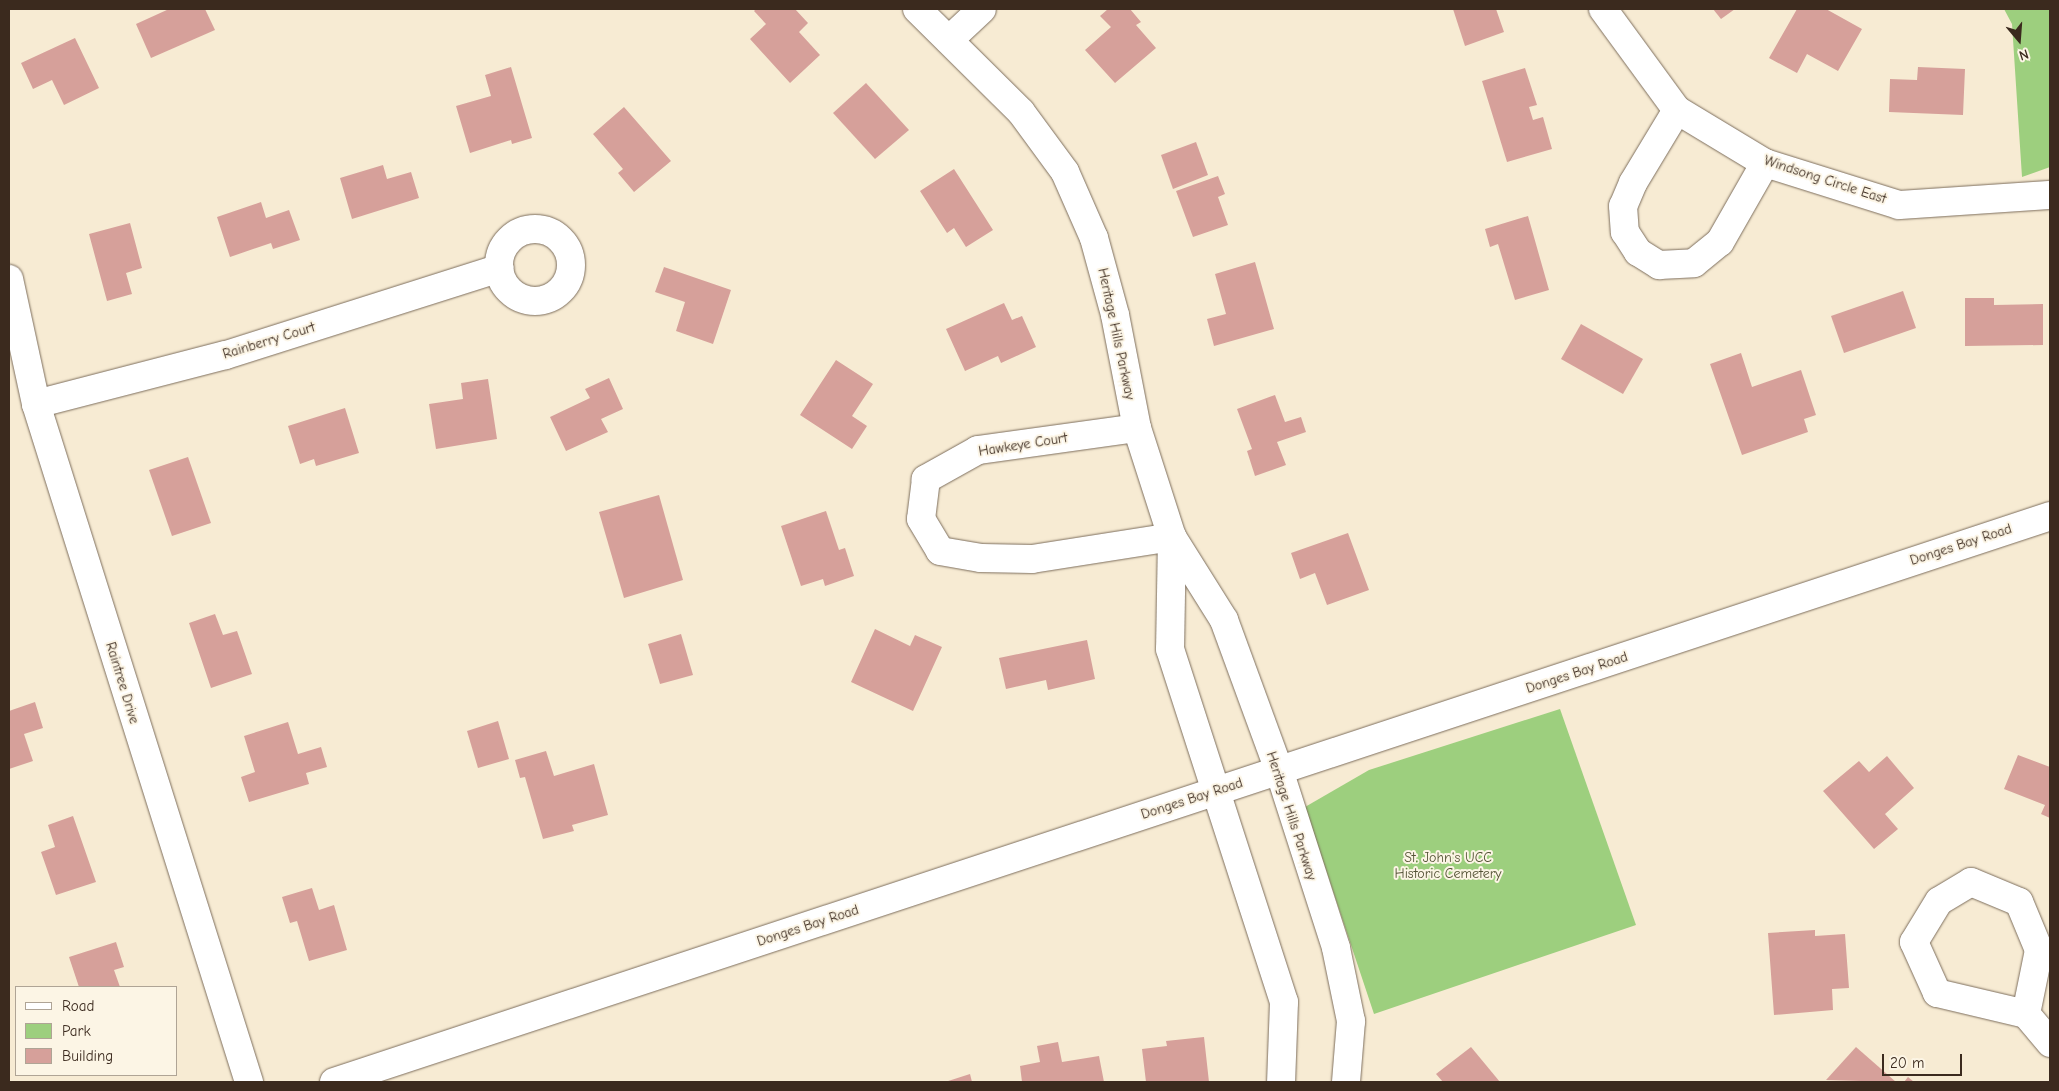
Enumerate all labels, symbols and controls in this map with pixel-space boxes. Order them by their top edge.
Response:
north arrow [1994,15,2044,65]
text: N [2017,45,2031,64]
street label: Windsong Circle East [1762,152,1888,208]
street label: Heritage Hills Parkway [1094,267,1138,401]
street label: Rainberry Court [221,319,317,363]
street label: Hawkeye Court [977,430,1069,460]
street label: Donges Bay Road [1908,521,2014,569]
street label: Raintree Drive [102,640,142,726]
street label: Donges Bay Road [1524,649,1630,697]
street label: Heritage Hills Parkway [1262,750,1320,882]
street label: Donges Bay Road [1139,775,1245,823]
park label: St. John's UCC Historic Cemetery [1395,850,1501,882]
street label: Donges Bay Road [755,902,861,950]
legend [15,986,178,1076]
text: Road [62,997,94,1015]
text: Park [62,1022,91,1040]
scale bar [1884,1044,1964,1076]
text: Building [62,1047,113,1065]
text: 20 m [1890,1054,1924,1072]

